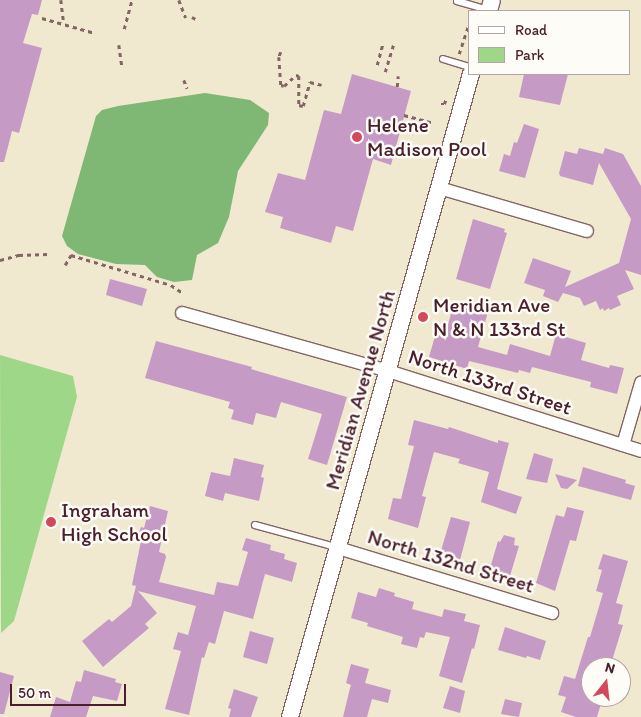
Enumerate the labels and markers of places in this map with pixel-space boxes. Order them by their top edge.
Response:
place label: Helene Madison Pool [367,112,487,162]
marker: Helene Madison Pool [351,131,363,143]
place label: Meridian Ave N & N 133rd St [433,292,566,342]
marker: Meridian Ave N & N 133rd St [417,311,429,323]
place label: Ingraham High School [61,497,167,547]
marker: Ingraham High School [45,516,57,528]

